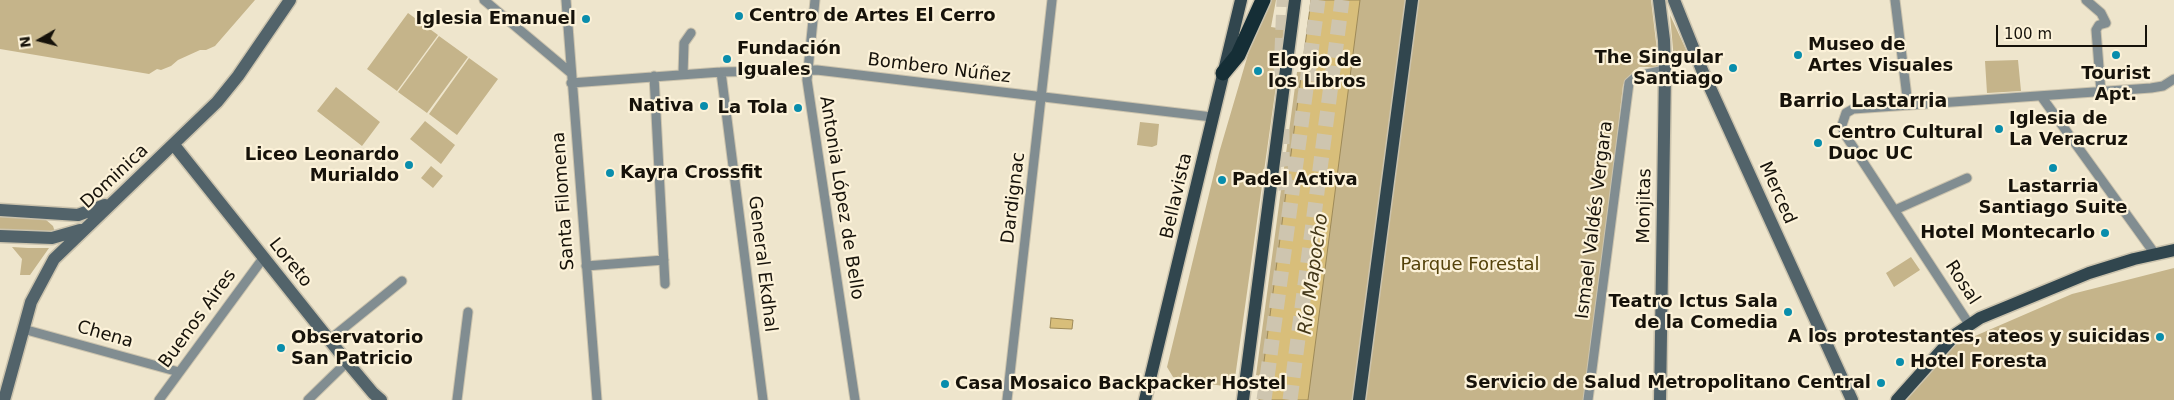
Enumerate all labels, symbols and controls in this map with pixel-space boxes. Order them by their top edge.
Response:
place label: Centro de Artes El Cerro [749,5,996,27]
place label: Iglesia Emanuel [416,8,576,30]
marker: Centro de Artes El Cerro [733,10,745,22]
marker: Iglesia Emanuel [580,13,592,25]
north arrow [15,15,65,65]
scale bar [1999,15,2150,47]
text: 100 m [2004,25,2052,43]
place label: Museo de Artes Visuales [1808,34,1953,76]
text: N [16,35,34,49]
place label: Fundación Iguales [737,38,841,80]
place label: The Singular Santiago [1595,47,1723,90]
marker: Museo de Artes Visuales [1792,49,1804,61]
marker: Tourist Apt. [2110,49,2122,61]
street label: Bombero Núñez [866,50,1012,88]
place label: Elogio de los Libros [1268,50,1366,92]
marker: Fundación Iguales [721,53,733,65]
marker: The Singular Santiago [1727,62,1739,74]
place label: Tourist Apt. [2081,63,2151,106]
marker: Elogio de los Libros [1252,65,1264,77]
district label: Barrio Lastarria [1779,91,1947,113]
place label: Nativa [628,95,694,117]
street label: Antonia López de Bello [814,95,868,301]
place label: La Tola [718,97,788,119]
marker: Nativa [698,100,710,112]
marker: La Tola [792,102,804,114]
place label: Iglesia de La Veracruz [2009,108,2128,150]
street label: Ismael Valdés Vergara [1572,120,1618,320]
place label: Centro Cultural Duoc UC [1828,122,1983,164]
marker: Iglesia de La Veracruz [1993,123,2005,135]
street label: Santa Filomena [548,131,580,271]
marker: Centro Cultural Duoc UC [1812,137,1824,149]
street label: Dominica [77,140,153,214]
place label: Liceo Leonardo Murialdo [245,144,399,186]
street label: Dardignac [998,151,1030,245]
street label: Bellavista [1157,151,1197,241]
street label: Merced [1754,158,1800,228]
marker: Liceo Leonardo Murialdo [403,159,415,171]
place label: Kayra Crossfit [620,162,762,184]
marker: Lastarria Santiago Suite [2047,162,2059,174]
marker: Kayra Crossfit [604,167,616,179]
street label: Monjitas [1634,168,1656,244]
place label: Padel Activa [1232,169,1358,191]
marker: Padel Activa [1216,174,1228,186]
place label: Lastarria Santiago Suite [1978,176,2128,218]
street label: General Ekdhal [743,195,781,333]
water label: Río Mapocho [1294,212,1334,336]
place label: Hotel Montecarlo [1920,222,2095,244]
marker: Hotel Montecarlo [2099,227,2111,239]
street label: Loreto [264,234,316,292]
park label: Parque Forestal [1400,254,1540,276]
street label: Rosal [1940,257,1984,309]
street label: Buenos Aires [155,265,241,373]
place label: Teatro Ictus Sala de la Comedia [1608,291,1778,334]
marker: Teatro Ictus Sala de la Comedia [1782,306,1794,318]
street label: Chena [74,317,136,353]
place label: A los protestantes, ateos y suicidas [1788,326,2150,348]
place label: Observatorio San Patricio [291,327,423,369]
marker: A los protestantes, ateos y suicidas [2154,331,2166,343]
marker: Observatorio San Patricio [275,342,287,354]
place label: Hotel Foresta [1910,351,2047,373]
marker: Hotel Foresta [1894,356,1906,368]
place label: Servicio de Salud Metropolitano Central [1465,372,1871,394]
place label: Casa Mosaico Backpacker Hostel [955,373,1286,395]
marker: Servicio de Salud Metropolitano Central [1875,377,1887,389]
marker: Casa Mosaico Backpacker Hostel [939,378,951,390]

